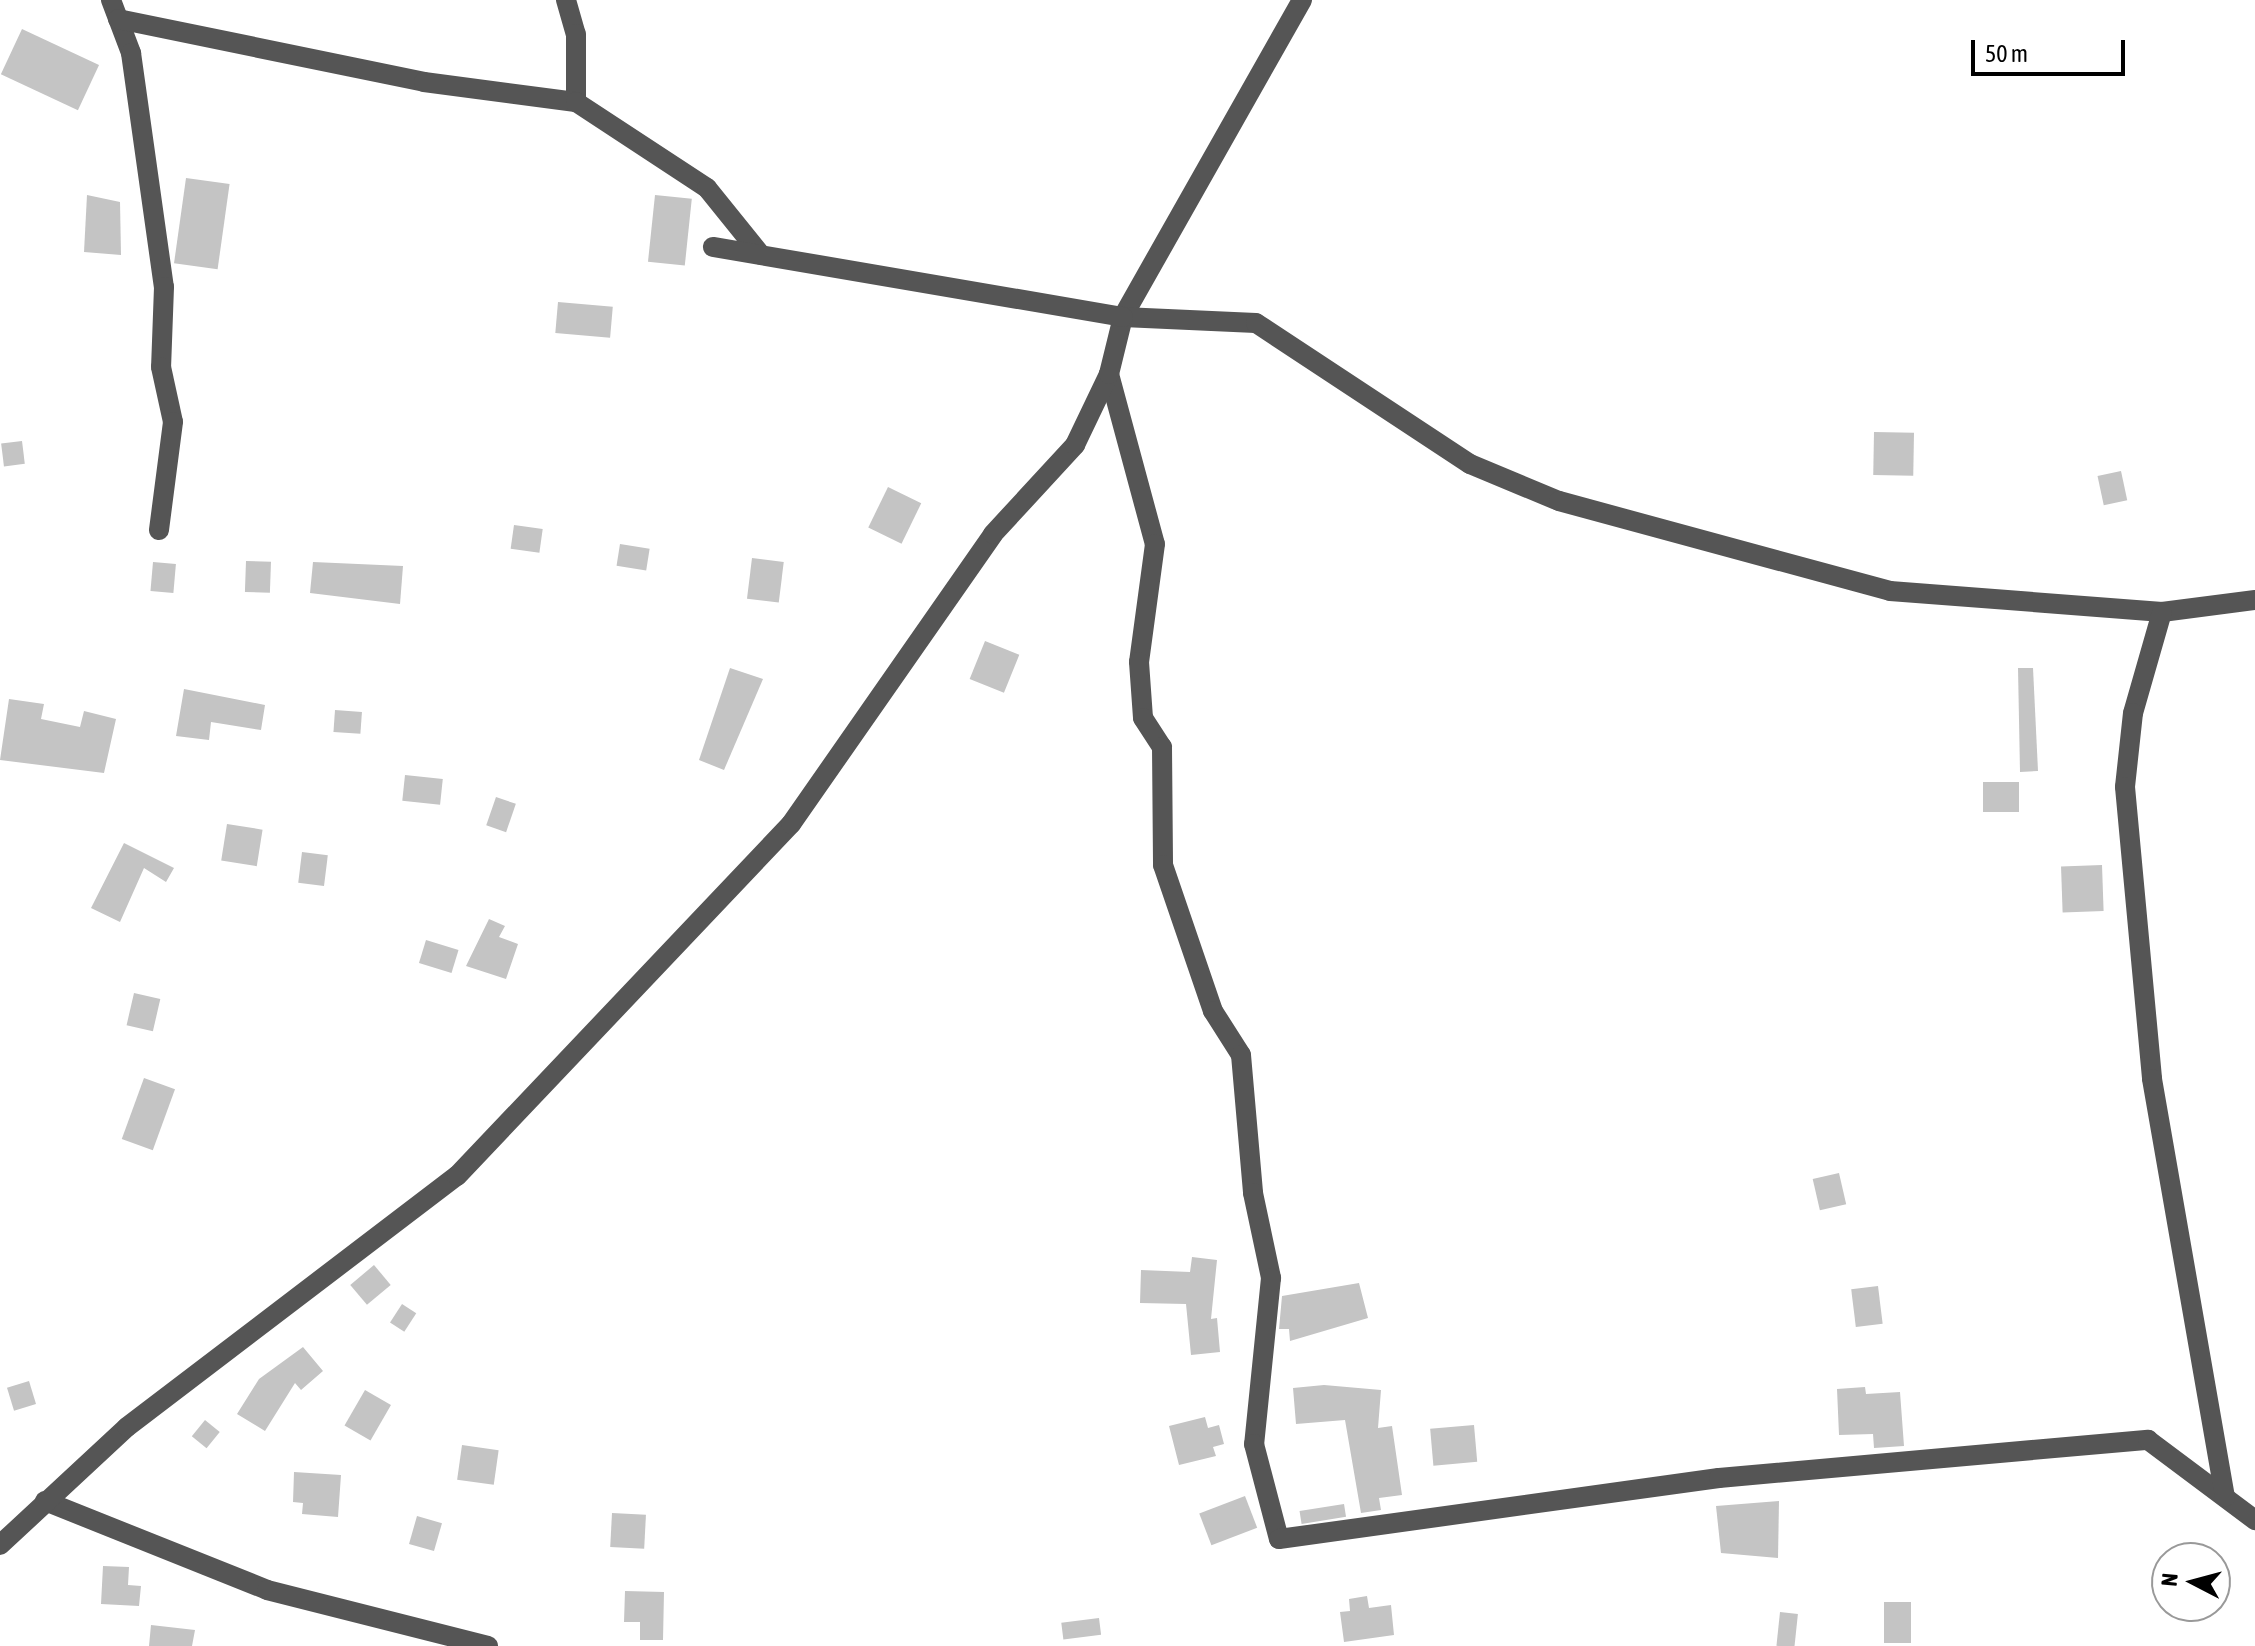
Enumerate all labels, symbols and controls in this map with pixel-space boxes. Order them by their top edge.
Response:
scale bar [1975,24,2129,74]
text: 50 m [1985,40,2028,67]
north arrow [2151,1542,2231,1622]
text: N [2156,1572,2183,1588]

